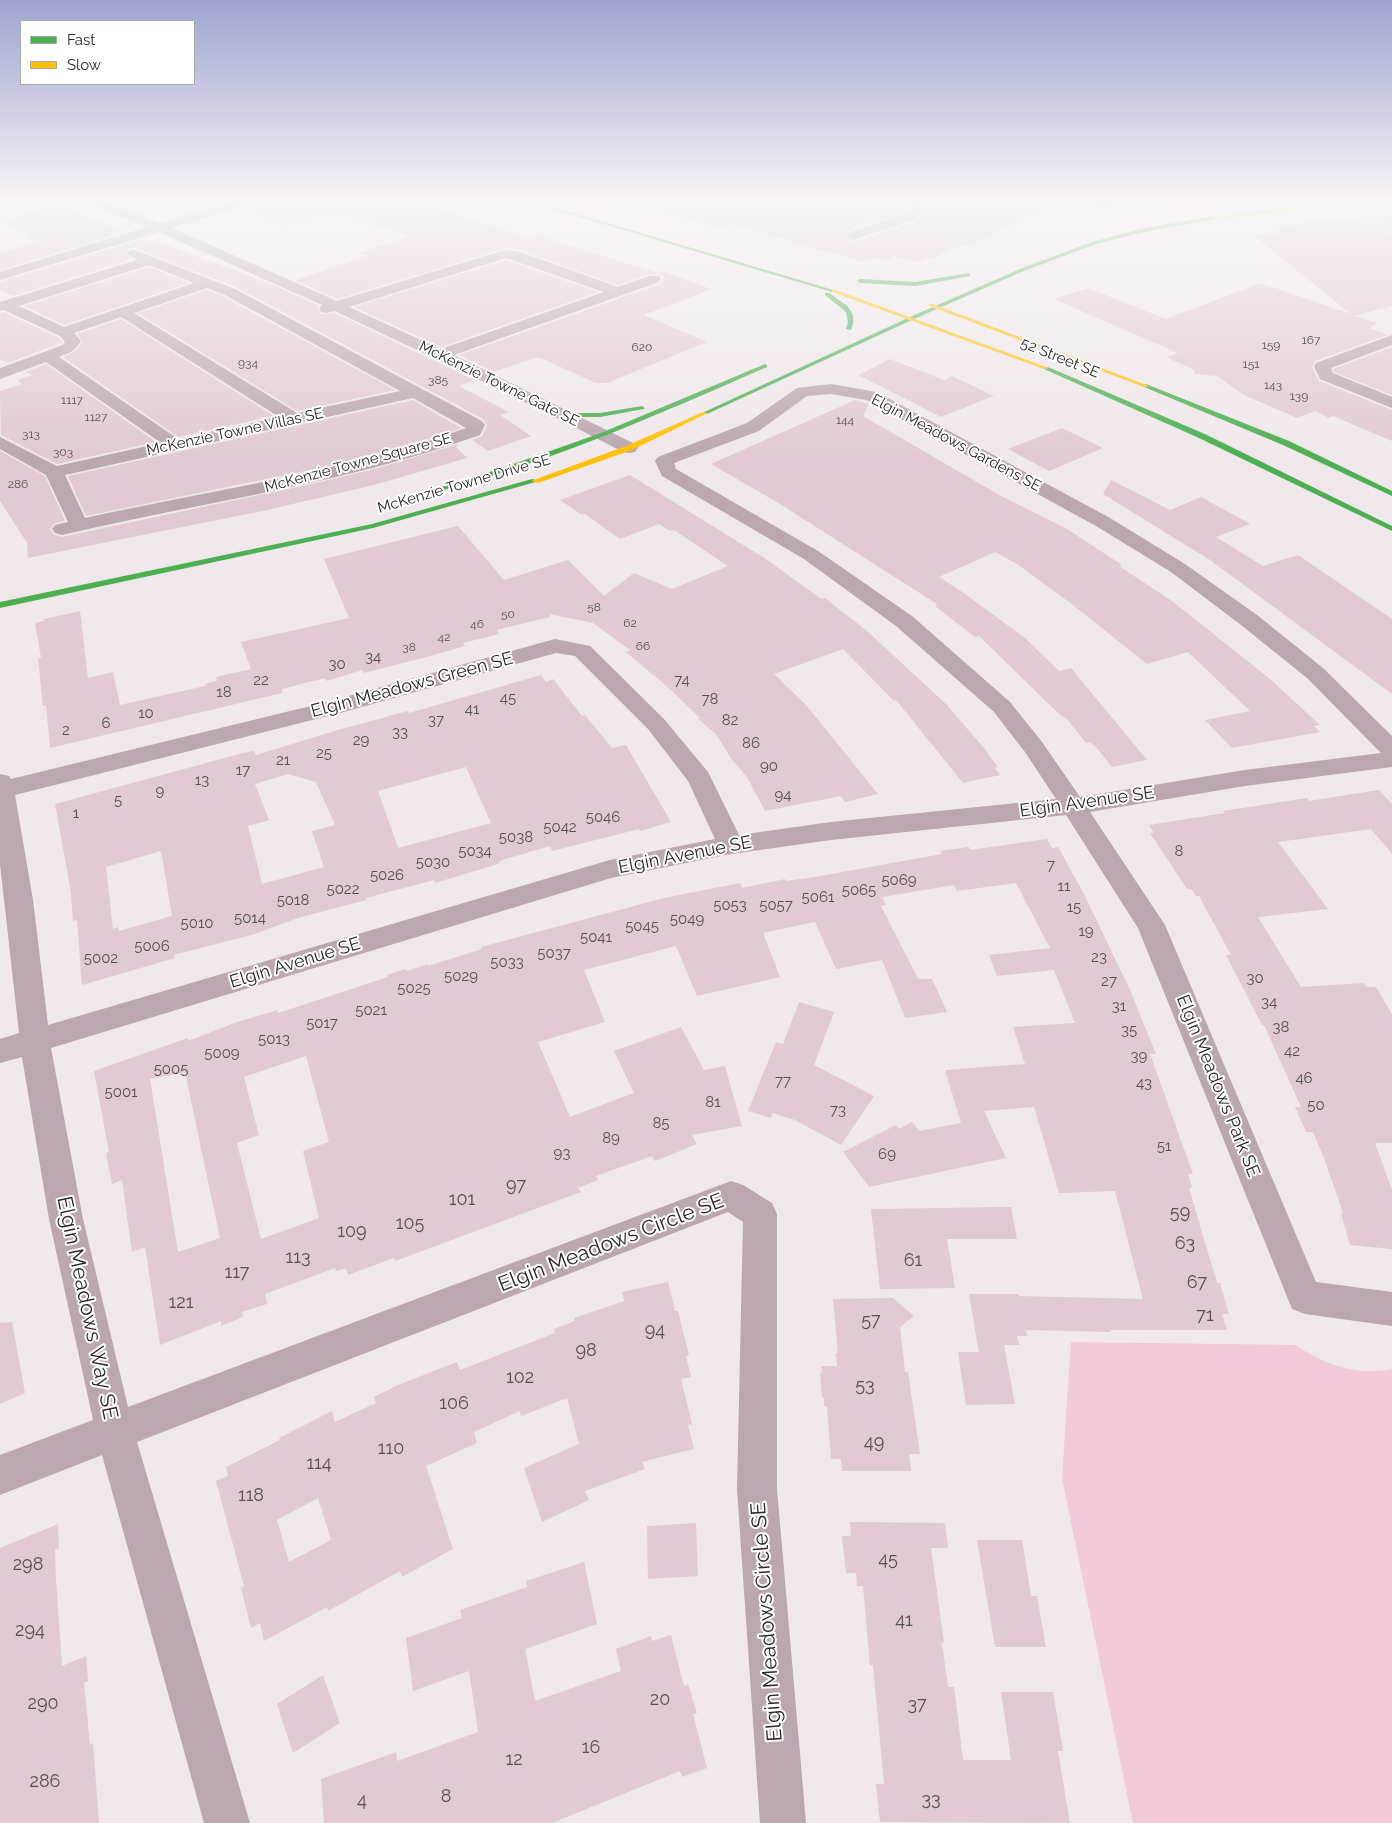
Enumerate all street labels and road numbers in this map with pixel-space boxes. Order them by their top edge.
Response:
street label: 52 Street SE [1018,334,1102,382]
street label: McKenzie Towne Gate SE [416,337,582,431]
street label: Elgin Meadows Gardens SE [868,391,1044,495]
street label: McKenzie Towne Villas SE [145,404,325,460]
street label: McKenzie Towne Square SE [263,429,453,497]
street label: McKenzie Towne Drive SE [376,451,552,517]
street label: Elgin Meadows Green SE [309,648,515,722]
street label: Elgin Avenue SE [1018,782,1156,822]
street label: Elgin Avenue SE [616,831,754,879]
street label: Elgin Avenue SE [227,933,363,993]
street label: Elgin Meadows Park SE [1172,992,1264,1180]
street label: Elgin Meadows Circle SE [495,1188,727,1298]
street label: Elgin Meadows Way SE [51,1194,123,1422]
street label: Elgin Meadows Circle SE [746,1502,788,1742]

